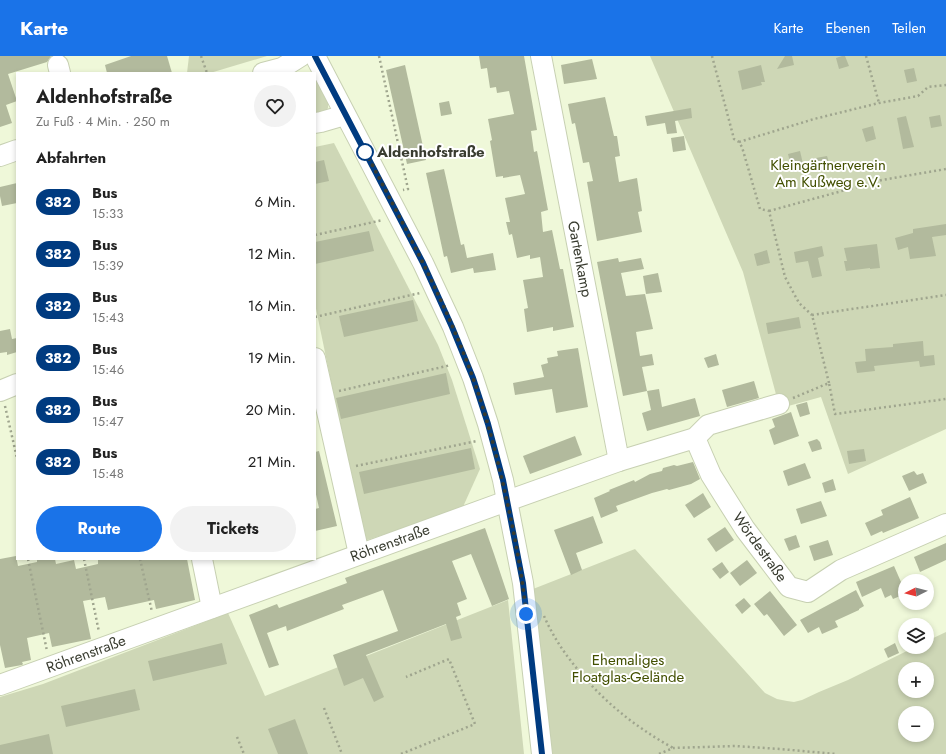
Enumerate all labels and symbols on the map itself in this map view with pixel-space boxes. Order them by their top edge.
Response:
place label: Aldenhofstraße [376,141,485,163]
marker: Aldenhofstraße [356,143,374,161]
park label: Kleingärtnerverein Am Kußweg e.V. [770,154,886,193]
street label: Gartenkamp [562,219,598,299]
street label: Wördestraße [727,508,793,587]
street label: Röhrenstraße [347,518,433,568]
north arrow [898,574,934,610]
your location [516,604,536,624]
street label: Röhrenstraße [43,629,129,679]
park label: Ehemaliges Floatglas-Gelände [572,649,685,688]

